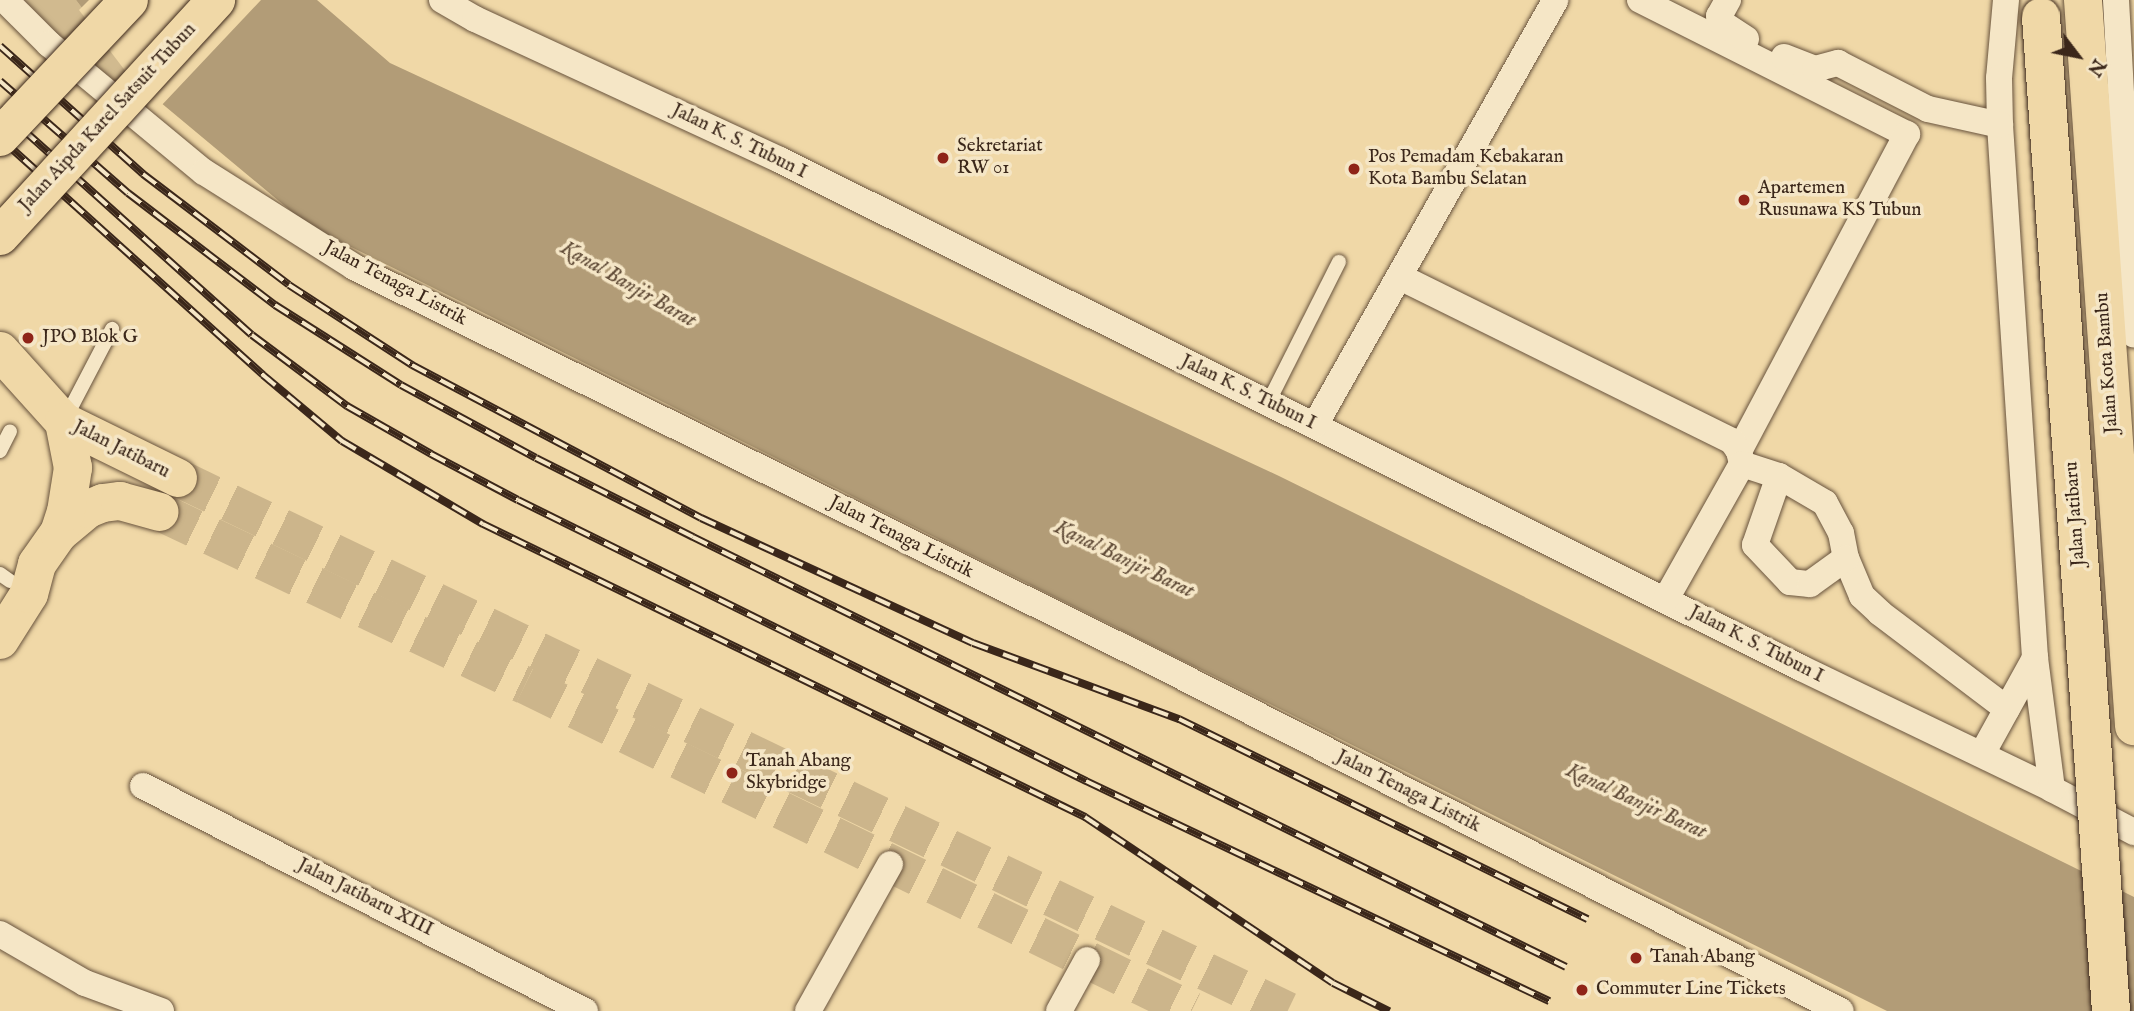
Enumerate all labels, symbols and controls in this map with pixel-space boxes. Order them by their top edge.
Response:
street label: Jalan Aipda Karel Satsuit Tubun [15,19,201,217]
north arrow [2043,21,2113,91]
text: N [2081,54,2110,80]
street label: Jalan K. S. Tubun I [668,99,810,185]
place label: Sekretariat RW 01 [957,136,1043,180]
place label: Pos Pemadam Kebakaran Kota Bambu Selatan [1368,147,1564,191]
marker: Sekretariat RW 01 [935,150,951,166]
marker: Pos Pemadam Kebakaran Kota Bambu Selatan [1346,161,1362,177]
place label: Apartemen Rusunawa KS Tubun [1758,178,1921,222]
marker: Apartemen Rusunawa KS Tubun [1736,192,1752,208]
water label: Kanal Banjir Barat [556,236,700,334]
street label: Jalan Tenaga Listrik [319,237,471,331]
street label: Jalan Kota Bambu [2092,292,2124,434]
place label: JPO Blok G [42,327,138,349]
marker: JPO Blok G [20,330,36,346]
street label: Jalan K. S. Tubun I [1177,350,1319,436]
street label: Jalan Jatibaru [69,416,173,484]
street label: Jalan Jatibaru [2061,461,2091,567]
street label: Jalan Tenaga Listrik [825,492,977,584]
water label: Kanal Banjir Barat [1050,515,1198,605]
street label: Jalan K. S. Tubun I [1685,601,1827,689]
street label: Jalan Tenaga Listrik [1332,746,1484,838]
place label: Tanah Abang Skybridge [746,751,851,795]
water label: Kanal Banjir Barat [1562,758,1710,846]
marker: Tanah Abang Skybridge [724,765,740,781]
street label: Jalan Jatibaru XIII [293,854,437,942]
place label: Tanah Abang [1650,947,1755,969]
marker: Tanah Abang [1628,950,1644,966]
place label: Commuter Line Tickets [1596,979,1786,1001]
marker: Commuter Line Tickets [1574,982,1590,998]

